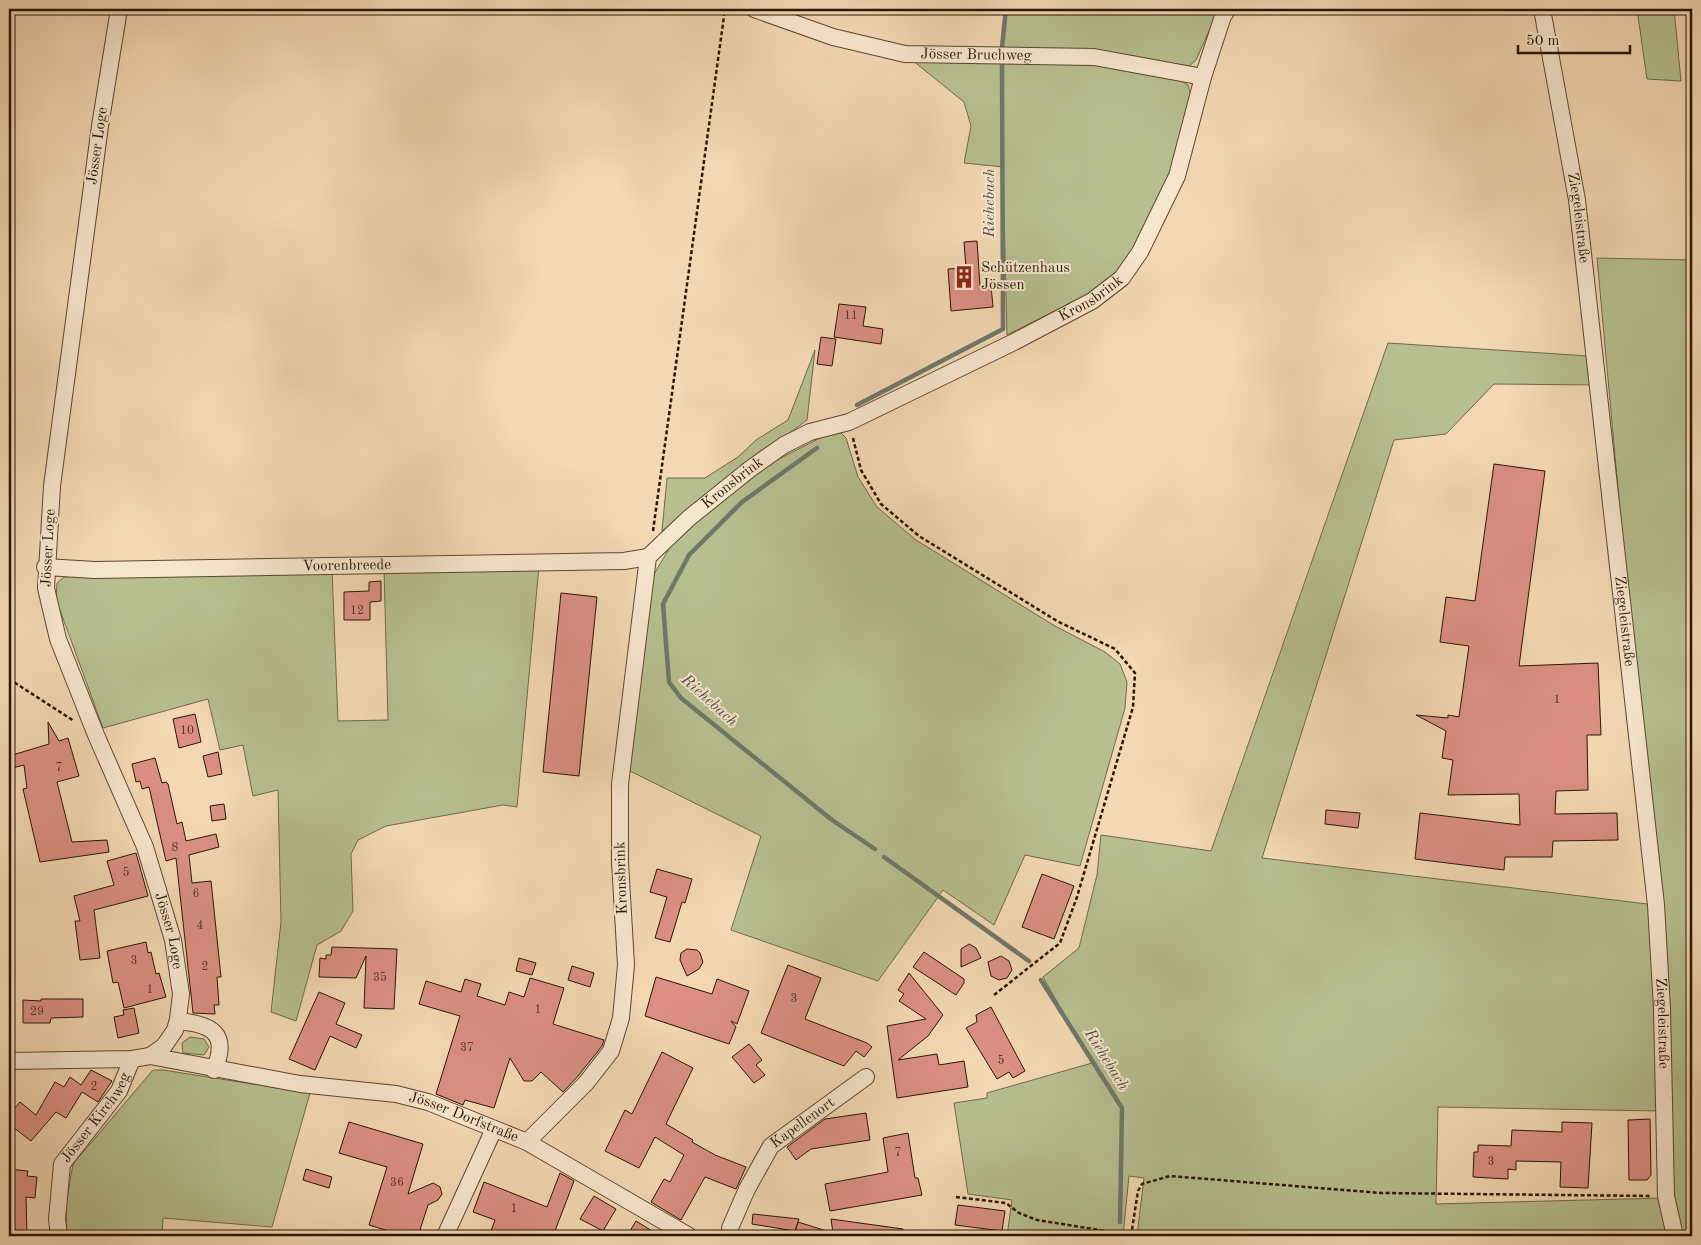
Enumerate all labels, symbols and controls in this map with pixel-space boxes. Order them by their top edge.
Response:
scale bar [1518,22,1631,54]
text: 50 m [1526,34,1560,49]
street label: Jösser Bruchweg [921,47,1032,64]
street label: Jösser Loge [85,106,111,186]
water label: Riehebach [982,168,998,239]
street label: Ziegeleistraße [1565,171,1592,264]
place label: Schützenhaus Jössen [981,261,1070,293]
building icon: Schützenhaus Jössen [951,264,977,290]
street label: Kronsbrink [1056,273,1126,325]
house number: 11 [844,310,858,322]
street label: Kronsbrink [699,455,766,512]
street label: Jösser Loge [39,508,59,587]
street label: Voorenbreede [302,557,391,574]
street label: Ziegeleistraße [1612,575,1637,667]
house number: 12 [350,605,364,617]
water label: Riehebach [677,671,740,730]
house number: 1 [1554,694,1560,706]
house number: 10 [180,725,194,737]
house number: 7 [56,762,62,774]
street label: Kronsbrink [613,841,631,915]
house number: 8 [172,842,179,854]
house number: 5 [123,866,130,879]
house number: 6 [193,888,200,900]
street label: Jösser Loge [152,891,185,970]
house number: 4 [197,920,204,932]
house number: 3 [131,955,137,967]
house number: 2 [202,961,208,973]
house number: 35 [373,971,387,984]
street label: Ziegeleistraße [1653,977,1671,1069]
house number: 1 [147,984,153,996]
house number: 3 [791,993,797,1005]
house number: 1 [535,1004,541,1016]
house number: 29 [30,1006,44,1018]
water label: Riehebach [1080,1025,1131,1094]
house number: 37 [460,1042,474,1054]
house number: 5 [998,1054,1005,1067]
street label: Jösser Kirchweg [58,1071,133,1166]
house number: 2 [91,1081,97,1093]
street label: Jösser Dorfstraße [407,1090,521,1145]
street label: Kapellenort [768,1095,838,1151]
house number: 7 [895,1147,901,1159]
house number: 3 [1488,1156,1494,1168]
house number: 36 [390,1177,404,1189]
house number: 1 [511,1203,517,1215]

